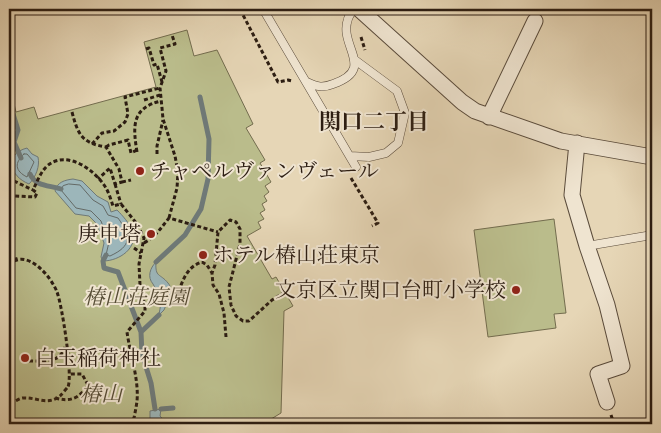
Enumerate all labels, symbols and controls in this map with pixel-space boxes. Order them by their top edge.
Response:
district label: 関口二丁目 [319,108,429,140]
place label: チャペルヴァンヴェール [150,158,379,188]
marker: チャペルヴァンヴェール [134,165,146,177]
place label: 庚申塔 [78,221,141,251]
marker: 庚申塔 [145,228,157,240]
place label: ホテル椿山荘東京 [213,242,380,272]
marker: ホテル椿山荘東京 [197,249,209,261]
place label: 文京区立関口台町小学校 [275,277,506,307]
park label: 椿山荘庭園 [84,284,191,314]
marker: 文京区立関口台町小学校 [510,284,522,296]
place label: 白玉稲荷神社 [35,345,161,375]
marker: 白玉稲荷神社 [19,352,31,364]
park label: 椿山 [80,381,124,411]

